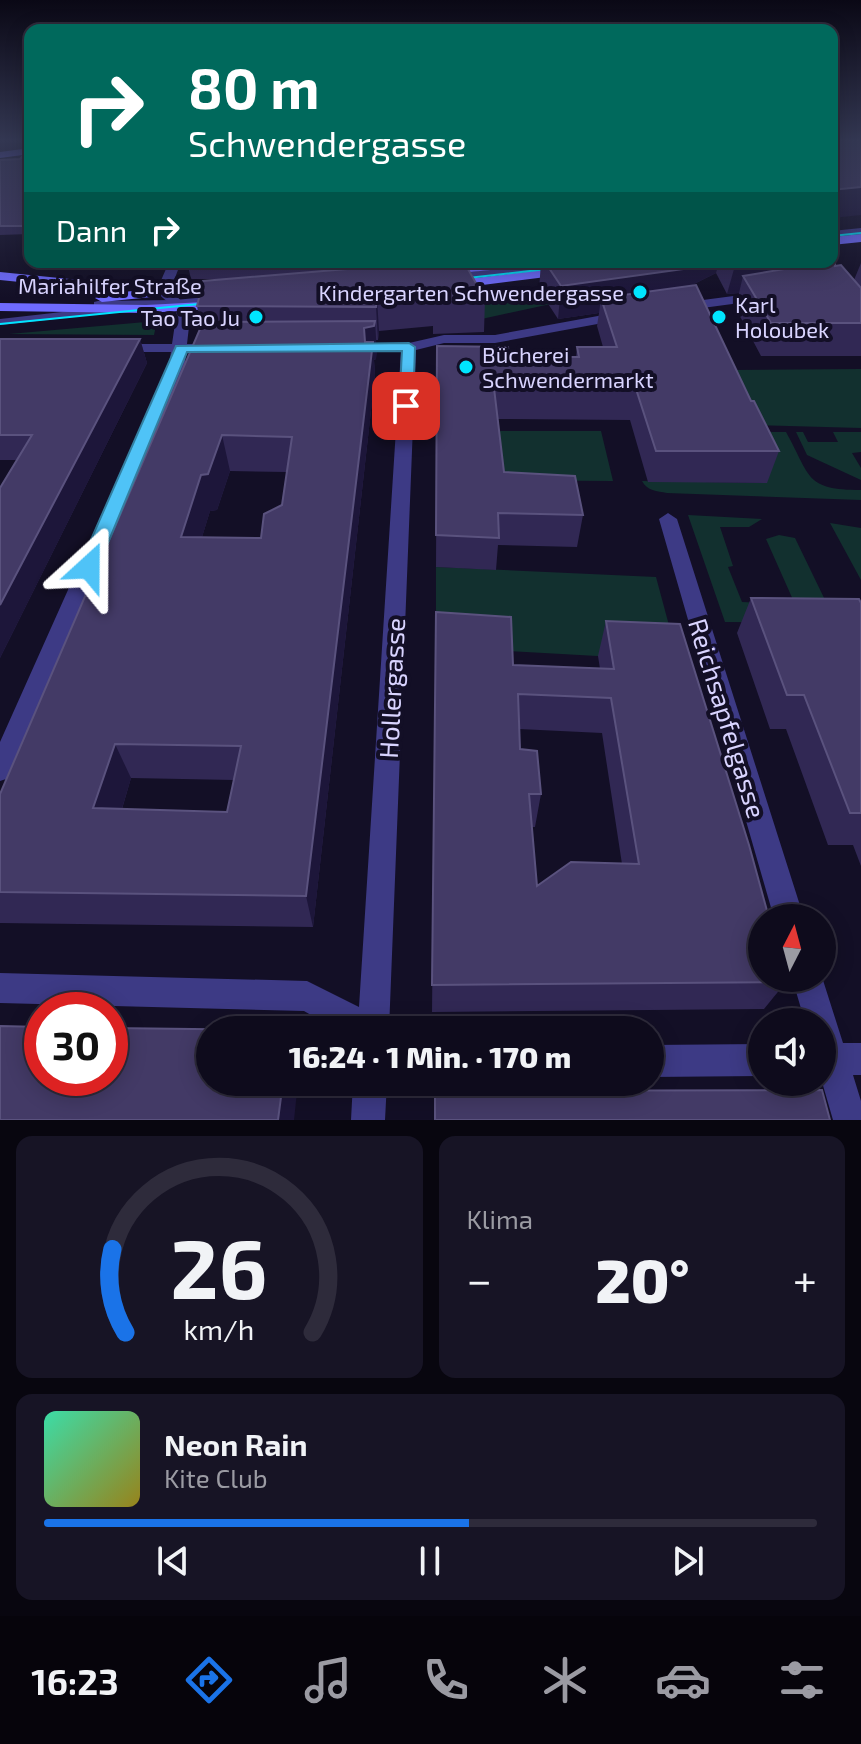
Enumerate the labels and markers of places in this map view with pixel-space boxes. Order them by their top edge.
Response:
place label: Kindergarten Schwendergasse [319,279,624,305]
marker: Kindergarten Schwendergasse [631,283,649,301]
place label: Karl Holoubek [735,291,829,342]
place label: Tao Tao Ju [141,304,240,330]
marker: Tao Tao Ju [247,308,265,326]
marker: Karl Holoubek [710,308,728,326]
place label: Bücherei Schwendermarkt [482,341,654,392]
marker: Bücherei Schwendermarkt [457,358,475,376]
pin [372,372,440,440]

